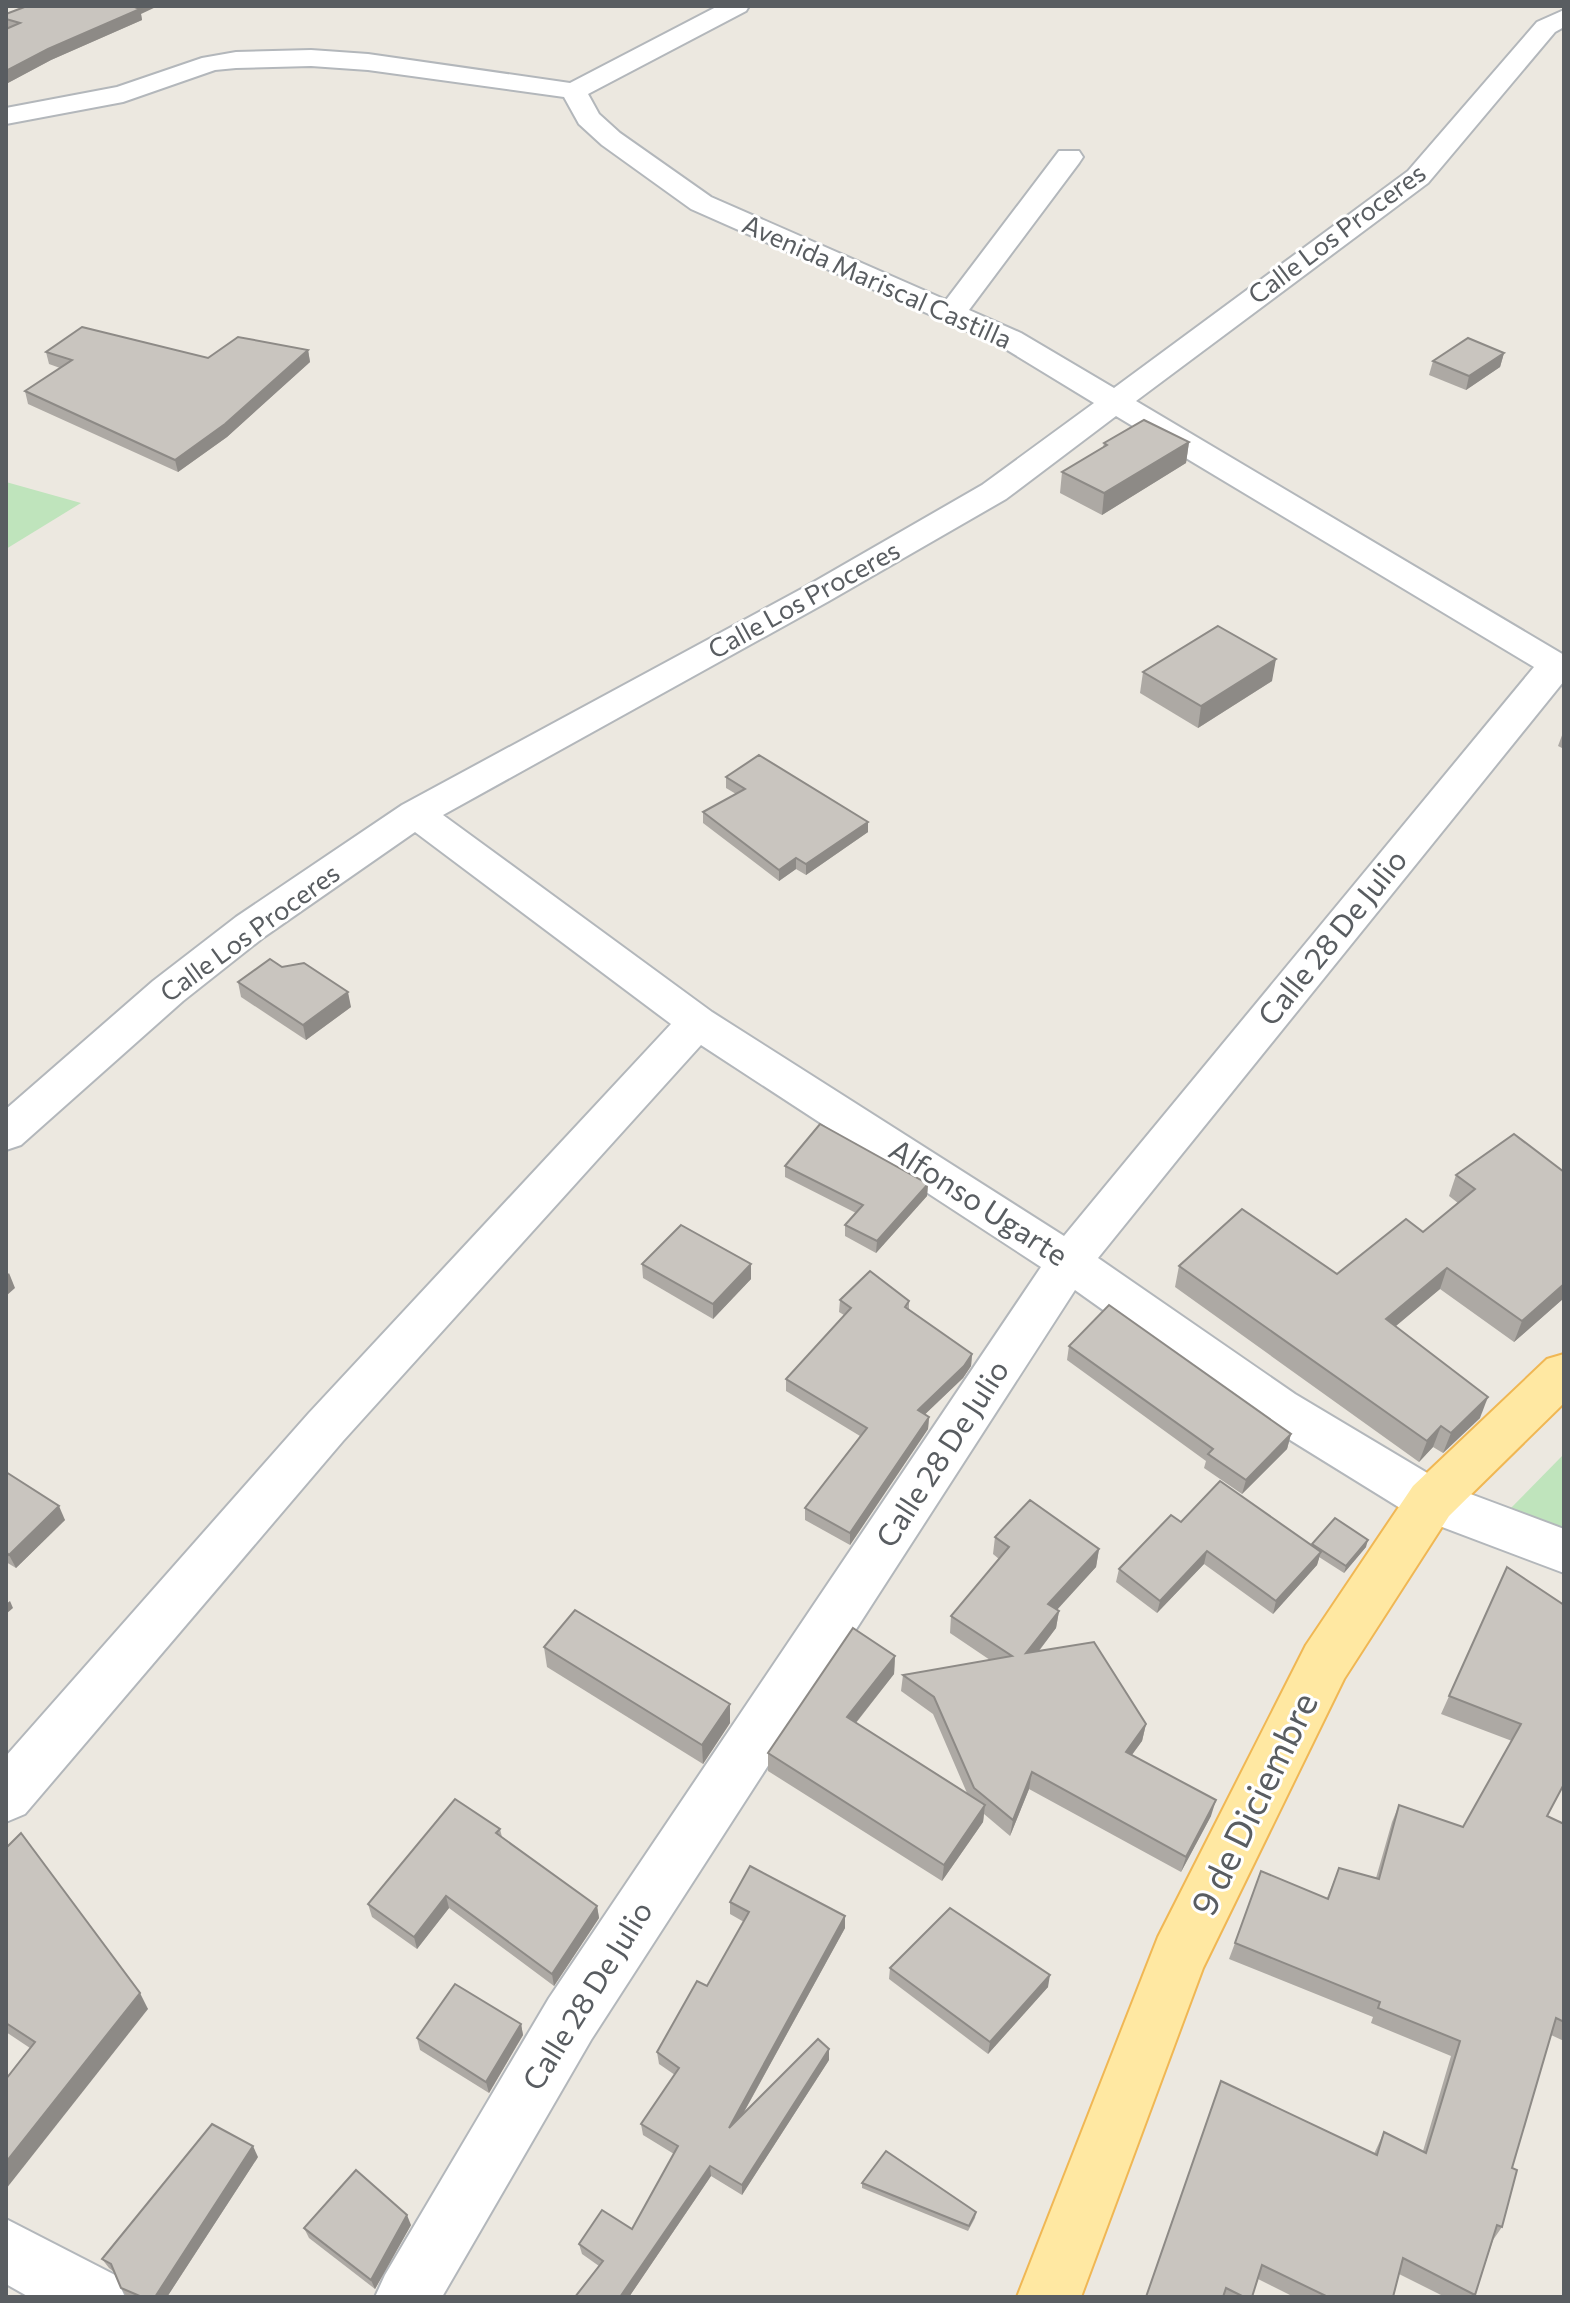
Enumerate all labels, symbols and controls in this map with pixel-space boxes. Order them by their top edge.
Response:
street label: Calle Los Proceres [1241,156,1431,310]
street label: Avenida Mariscal Castilla [738,207,1017,354]
street label: Calle Los Proceres [702,533,904,664]
street label: Calle 28 De Julio [1249,841,1413,1032]
street label: Calle Los Proceres [153,856,345,1007]
street label: Alfonso Ugarte [883,1129,1076,1272]
street label: Calle 28 De Julio [867,1352,1015,1553]
street label: 9 de Diciembre [1179,1684,1325,1922]
street label: Calle 28 De Julio [513,1893,659,2096]

